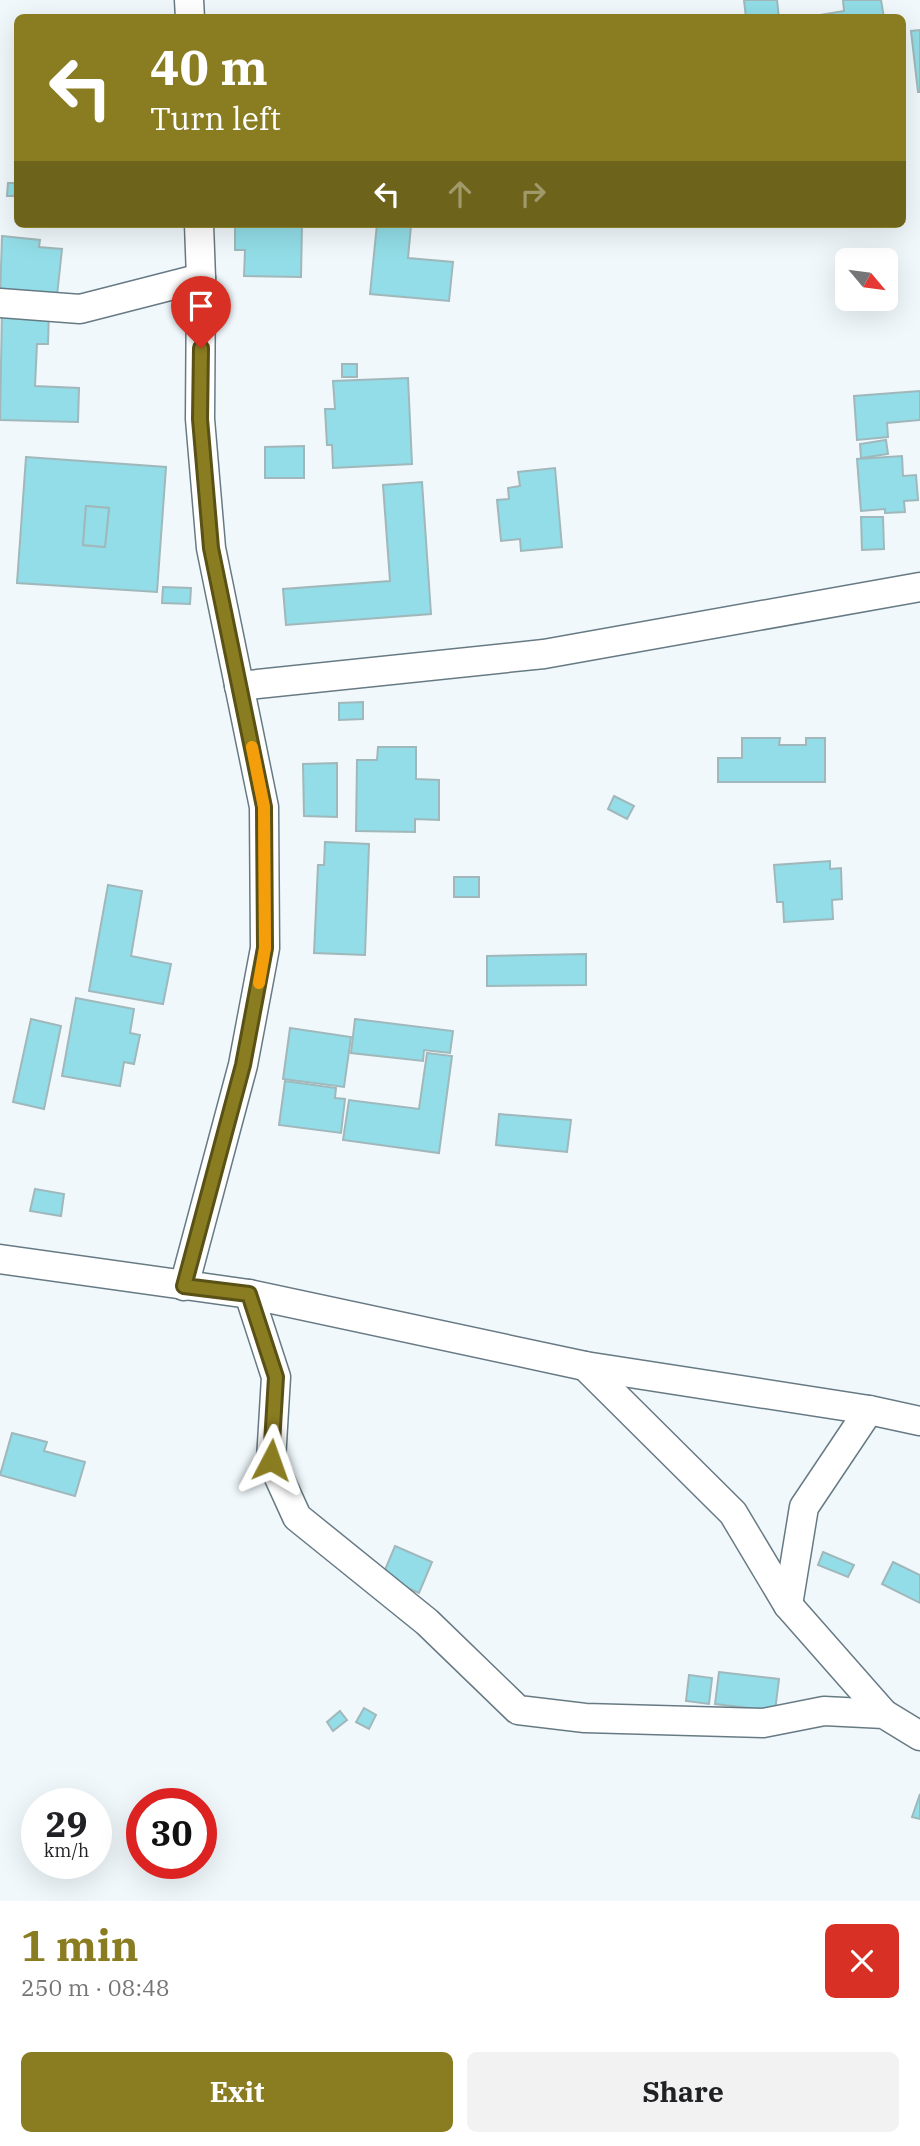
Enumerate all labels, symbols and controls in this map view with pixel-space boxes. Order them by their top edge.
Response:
text: 40 m [150,35,268,98]
icon: left [35,42,126,133]
text: Turn left [150,97,281,139]
icon: left [368,175,406,213]
icon: ahead [441,175,479,213]
icon: right [514,175,552,213]
north arrow [835,248,898,312]
map controls [835,248,898,311]
pin [171,276,231,348]
icon: arrive [182,287,220,325]
position arrow [234,1423,308,1497]
speed limit sign: 30 [126,1788,217,1879]
text: 29 [45,1801,88,1847]
text: km/h [44,1839,89,1862]
text: 1 min [21,1918,139,1973]
button: close [825,1924,899,1998]
text: 250 m · 08:48 [21,1972,170,2002]
button: Exit [21,2052,453,2132]
button: Share [467,2052,899,2132]

